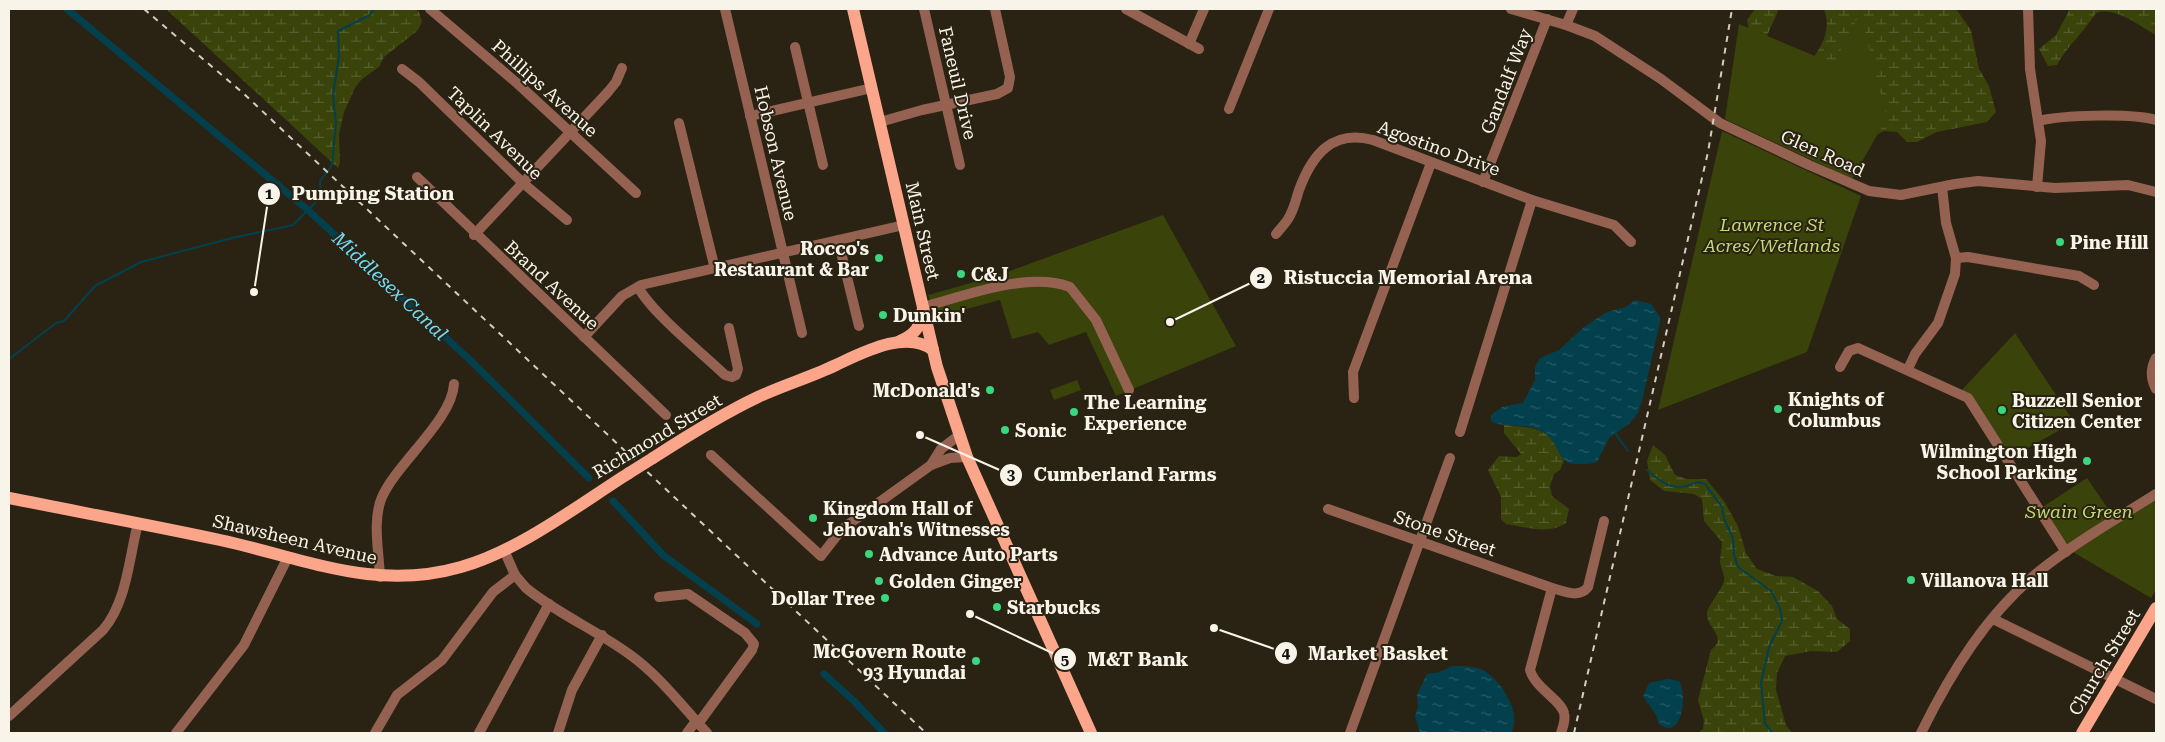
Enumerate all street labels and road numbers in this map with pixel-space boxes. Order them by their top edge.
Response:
street label: Faneuil Drive [935,24,981,142]
street label: Gandalf Way [1476,25,1536,137]
street label: Phillips Avenue [488,35,602,141]
street label: Taplin Avenue [443,82,547,184]
street label: Hobson Avenue [750,84,802,223]
street label: Agostino Drive [1375,116,1503,180]
street label: Glen Road [1778,125,1869,181]
street label: Main Street [901,180,945,282]
street label: Brand Avenue [501,236,604,334]
street label: Richmond Street [589,389,726,483]
street label: Stone Street [1391,506,1499,560]
street label: Shawsheen Avenue [211,510,379,568]
street label: Church Street [2064,605,2144,719]

